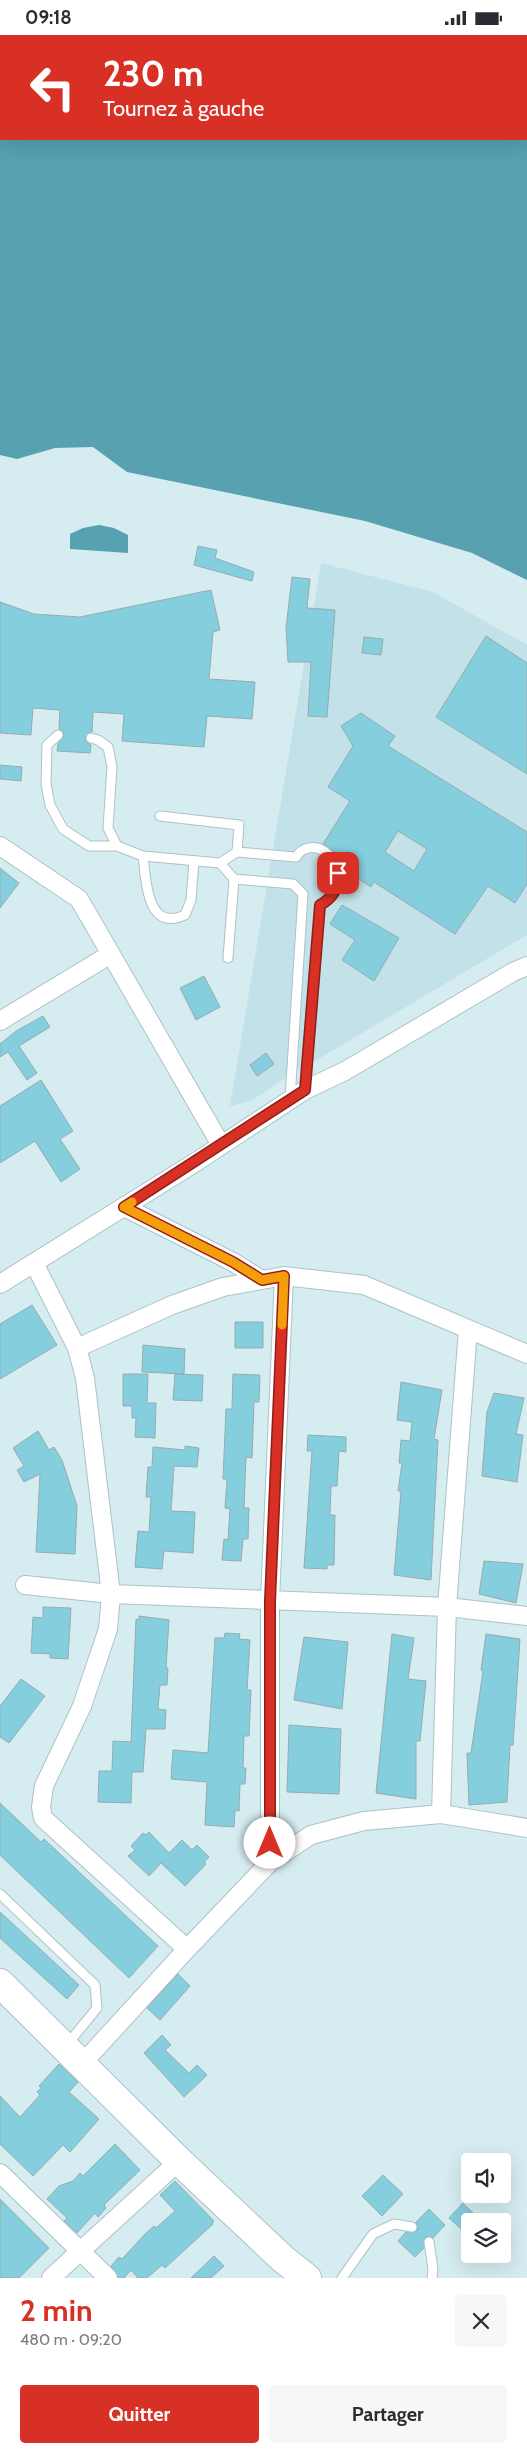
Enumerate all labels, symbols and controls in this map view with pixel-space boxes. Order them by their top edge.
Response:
text: 09:18 [25,6,72,29]
text: 230 m [103,52,203,95]
icon: left [20,55,85,120]
text: Tournez à gauche [103,95,264,122]
pin [317,852,359,894]
icon: arrive [324,859,352,887]
position arrow [243,1816,295,1868]
map controls [461,2153,511,2263]
button: sound [461,2153,511,2203]
button: layers [461,2213,511,2263]
text: 2 min [20,2292,92,2329]
button: close [455,2295,507,2347]
text: 480 m · 09:20 [20,2330,122,2349]
button: Quitter [20,2385,259,2443]
button: Partager [269,2385,507,2443]

